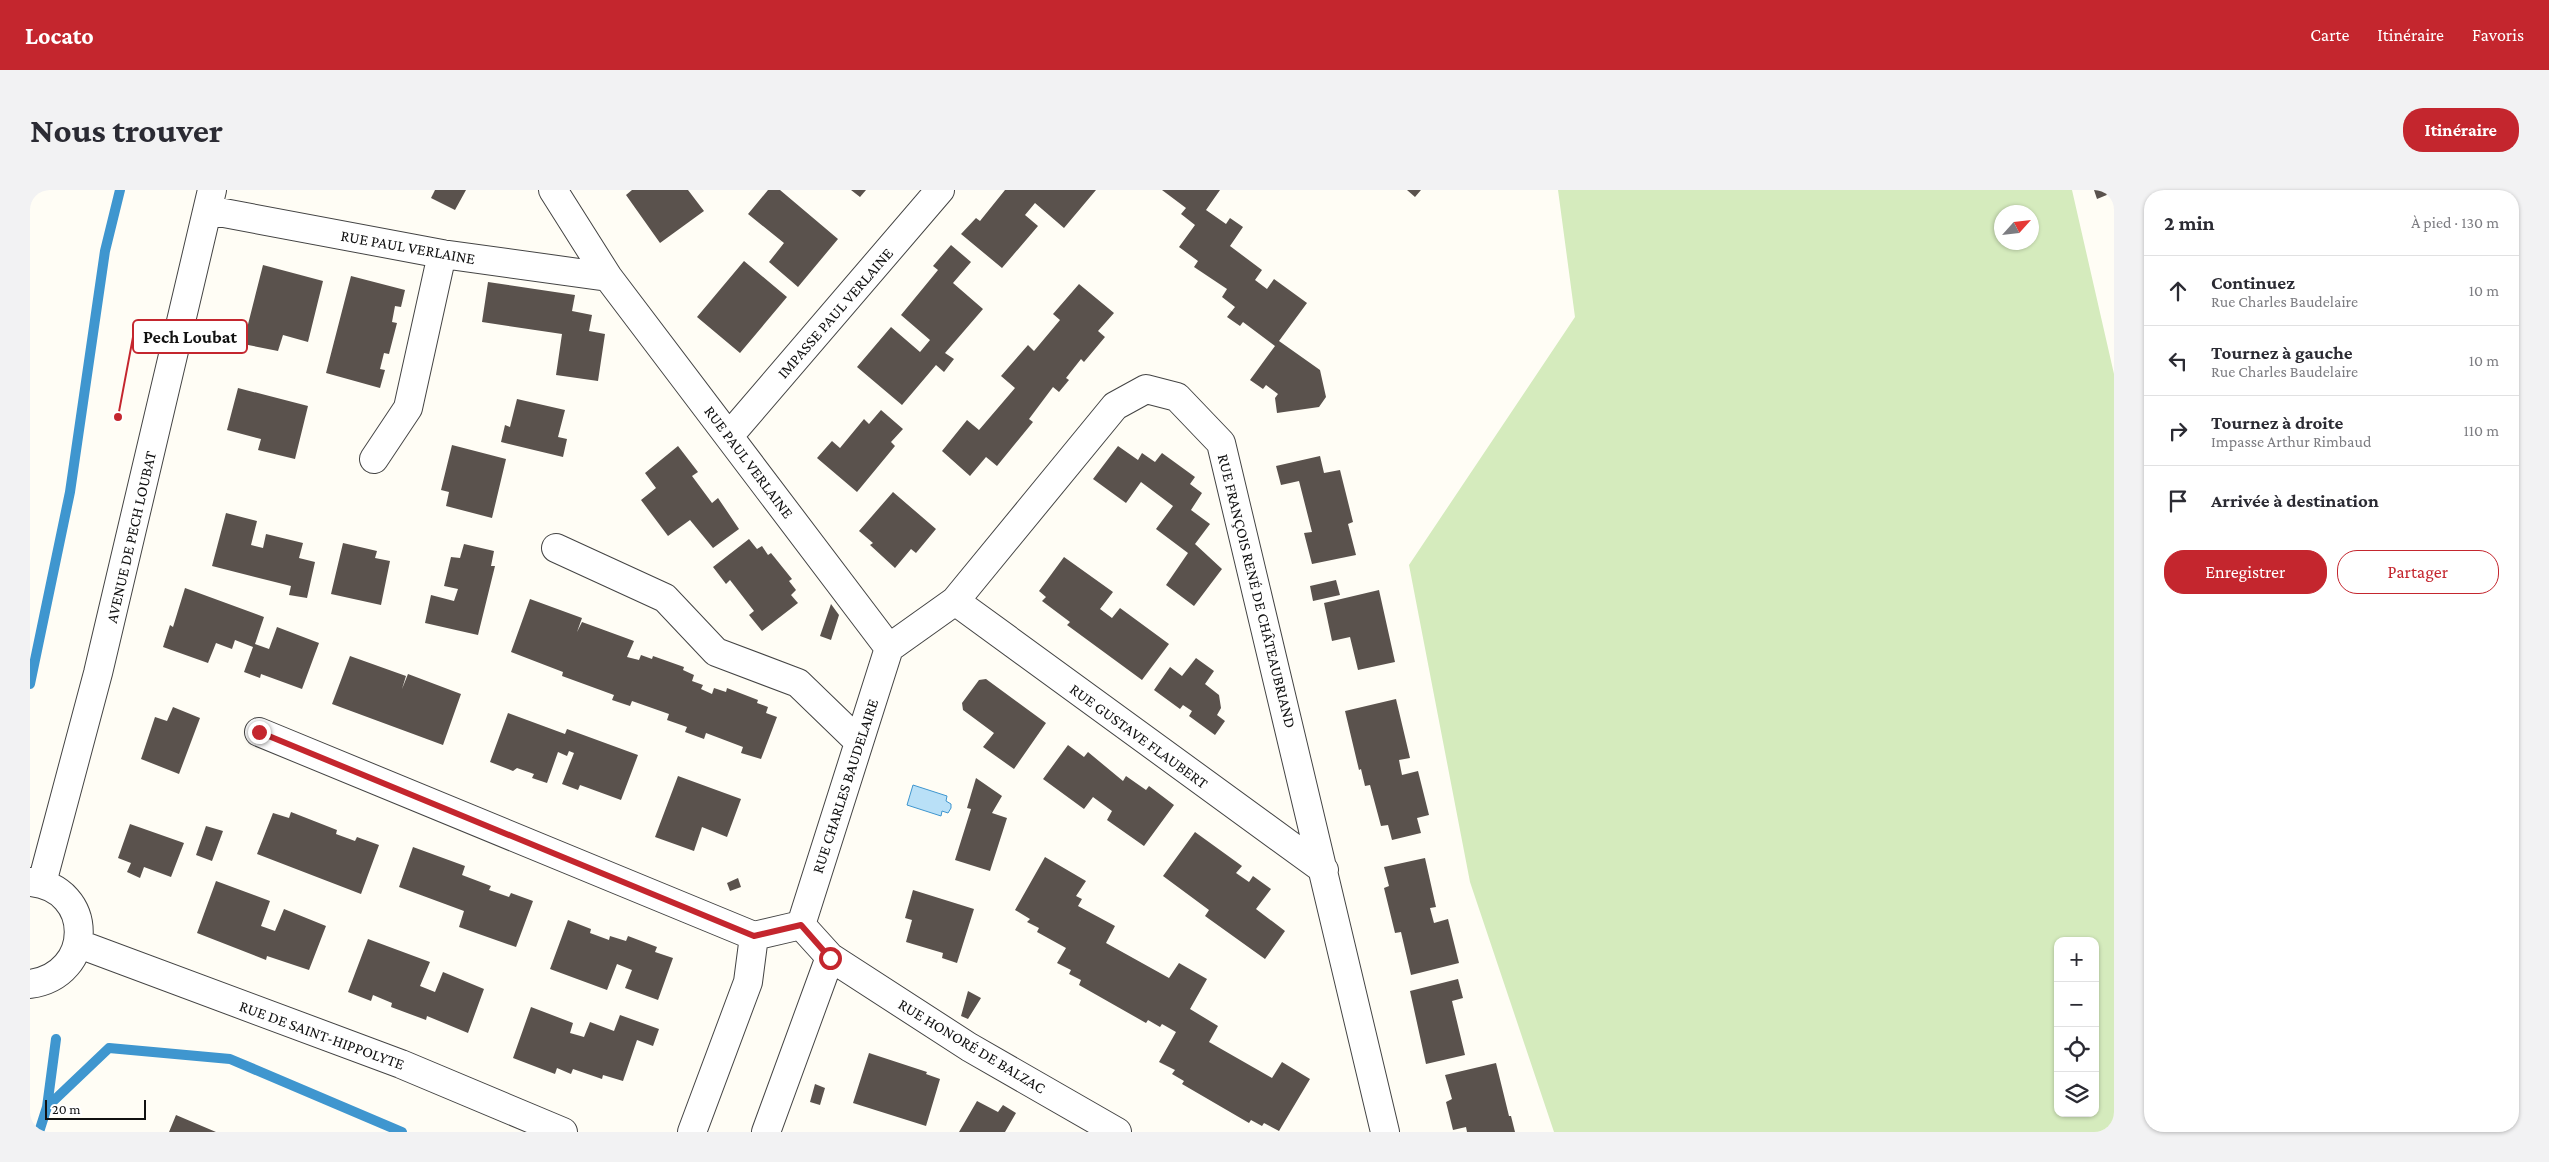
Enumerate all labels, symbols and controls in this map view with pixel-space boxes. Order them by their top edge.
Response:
text: Locato [25,22,94,49]
text: Carte [2310,25,2349,45]
text: Itinéraire [2377,25,2444,45]
text: Favoris [2472,25,2524,45]
button: Itinéraire [2403,108,2519,152]
text: Nous trouver [30,111,223,150]
north arrow [1994,205,2039,250]
text: 2 min [2164,211,2215,235]
text: À pied · 130 m [2411,214,2499,231]
street label: RUE PAUL VERLAINE [339,227,477,267]
street label: IMPASSE PAUL VERLAINE [774,244,896,382]
text: Continuez [2211,272,2295,293]
icon: ahead [2164,277,2192,305]
text: 10 m [2469,282,2499,299]
text: Rue Charles Baudelaire [2211,293,2358,310]
callout: Pech Loubat [133,320,247,353]
text: Pech Loubat [143,327,238,347]
text: Tournez à gauche [2211,342,2353,363]
icon: left [2164,347,2192,375]
text: 10 m [2469,352,2499,369]
text: Rue Charles Baudelaire [2211,363,2358,380]
street label: RUE PAUL VERLAINE [701,402,797,522]
text: Tournez à droite [2211,412,2343,433]
icon: right [2164,417,2192,445]
text: 110 m [2463,422,2499,439]
text: Impasse Arthur Rimbaud [2211,433,2371,450]
street label: AVENUE DE PECH LOUBAT [103,449,159,625]
street label: RUE FRANÇOIS RENÉ DE CHÂTEAUBRIAND [1214,452,1299,730]
icon: arrive [2164,487,2192,515]
text: Arrivée à destination [2211,490,2379,511]
button: Enregistrer [2164,550,2327,594]
button: Partager [2337,550,2499,594]
street label: RUE GUSTAVE FLAUBERT [1067,680,1211,792]
street label: RUE CHARLES BAUDELAIRE [809,696,881,875]
route end [248,721,271,744]
map controls [2054,937,2099,1117]
button: + [2054,937,2099,982]
route start [819,947,842,970]
button: − [2054,982,2099,1027]
street label: RUE HONORÉ DE BALZAC [895,995,1049,1097]
street label: RUE DE SAINT-HIPPOLYTE [237,997,407,1073]
button: locate [2054,1027,2099,1072]
button: layers [2054,1072,2099,1117]
scale bar [45,1097,146,1120]
text: 20 m [52,1101,80,1117]

